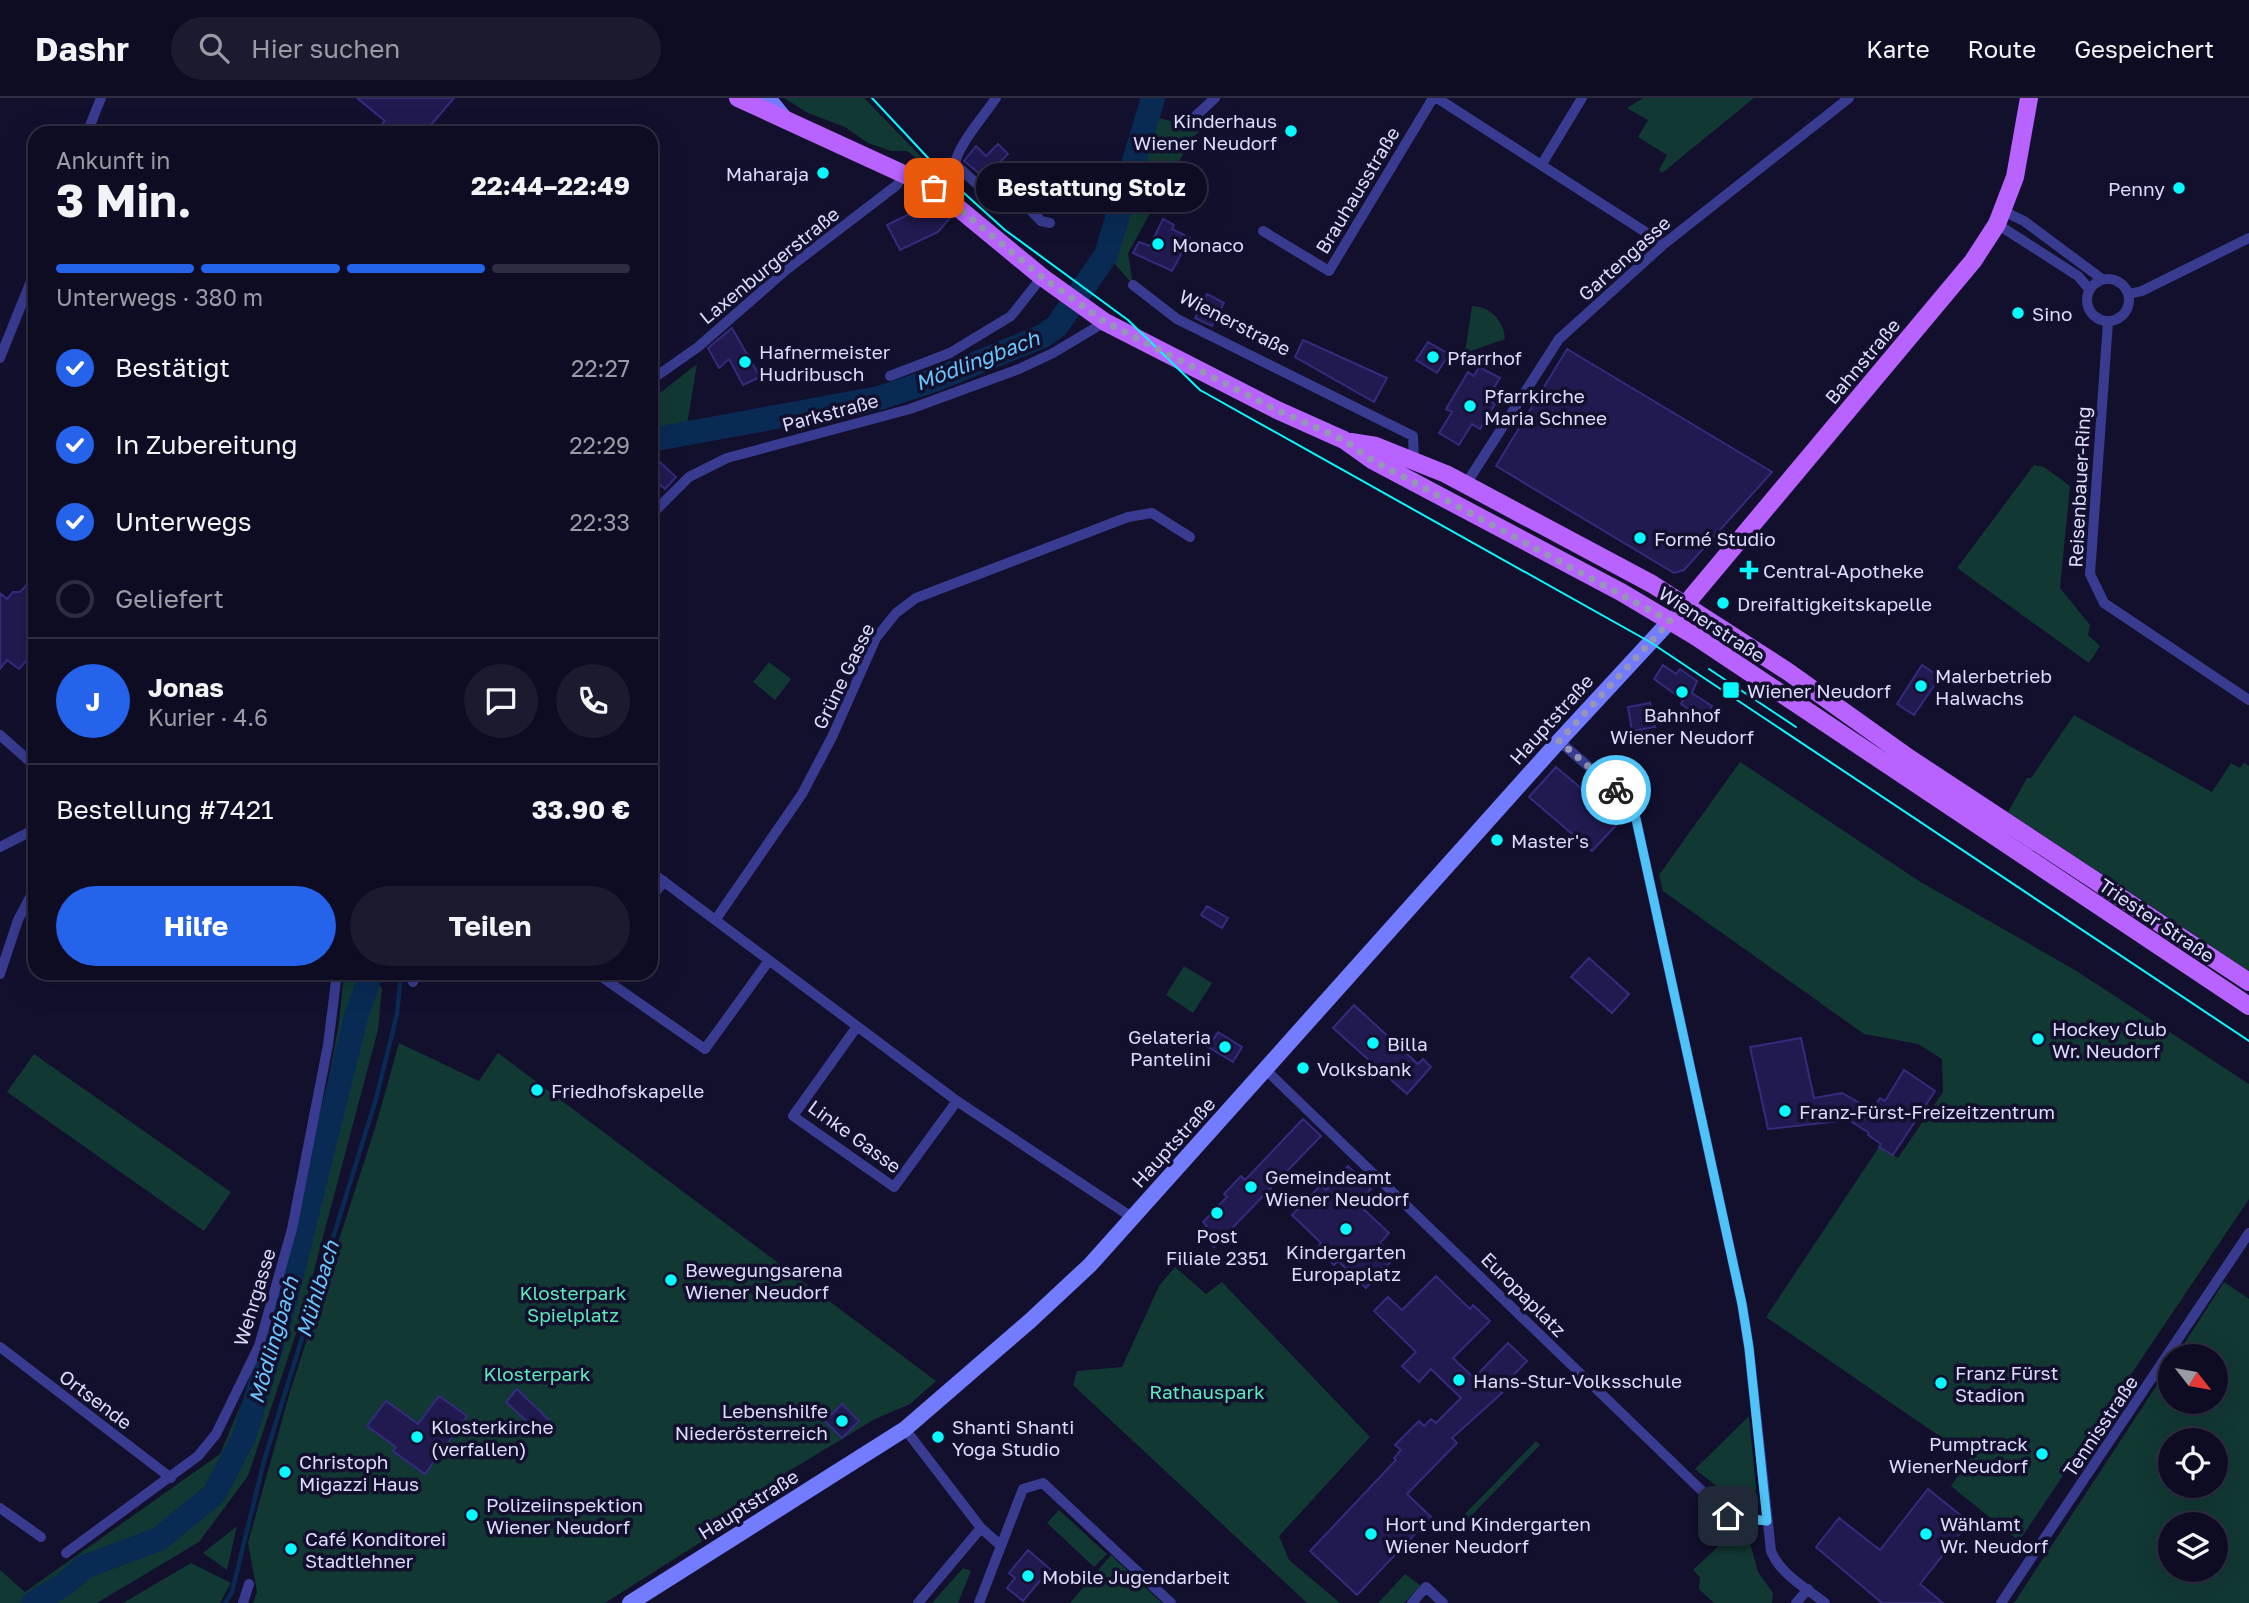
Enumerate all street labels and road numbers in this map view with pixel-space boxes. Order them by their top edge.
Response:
street label: Brauhausstraße [1310,122,1404,258]
street label: Laxenburgerstraße [695,202,843,328]
street label: Gartengasse [1573,211,1675,305]
street label: Wienerstraße [1175,284,1295,360]
street label: Bahnstraße [1820,314,1904,408]
street label: Parkstraße [779,388,881,436]
street label: Reisenbauer-Ring [2063,406,2095,568]
street label: Wienerstraße [1655,581,1769,667]
street label: Grüne Gasse [807,619,879,733]
street label: Hauptstraße [1504,669,1598,769]
street label: Triester Straße [2095,873,2219,967]
street label: Hauptstraße [1126,1092,1220,1192]
street label: Linke Gasse [804,1095,906,1177]
street label: Wehrgasse [228,1245,280,1349]
street label: Europaplatz [1477,1247,1571,1341]
street label: Ortsende [55,1364,137,1434]
street label: Tennisstraße [2058,1371,2142,1481]
street label: Hauptstraße [694,1464,802,1544]

